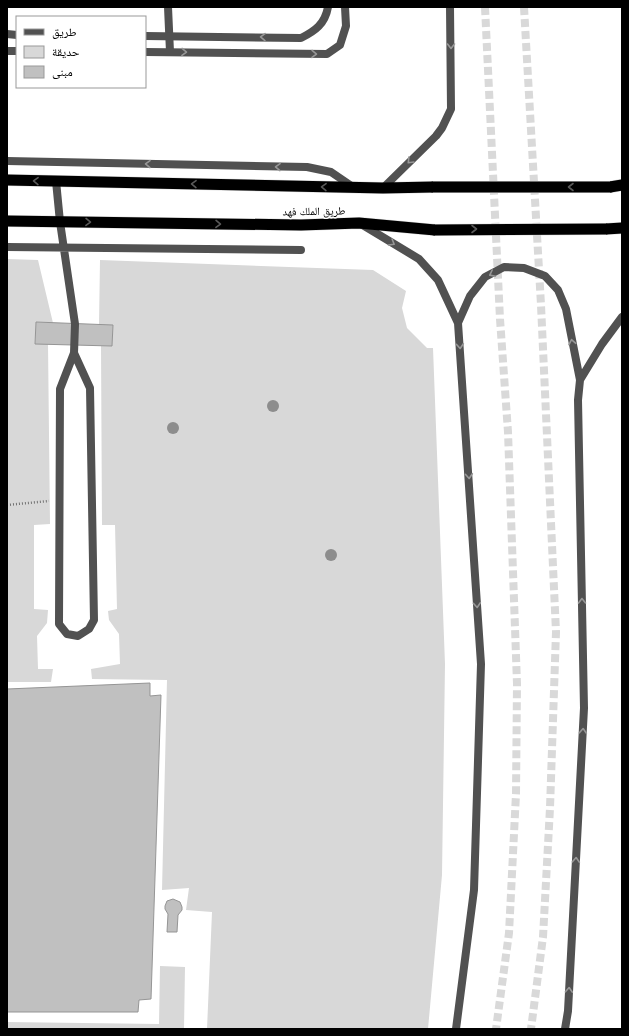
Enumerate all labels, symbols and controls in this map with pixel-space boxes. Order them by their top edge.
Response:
legend [16,16,146,88]
text: طريق [52,25,77,39]
one-way arrow [260,33,266,42]
one-way arrow [447,43,455,49]
text: حديقة [52,45,80,59]
one-way arrow [181,48,187,56]
one-way arrow [311,49,317,58]
text: مبنى [52,65,73,79]
one-way arrow [407,156,415,164]
one-way arrow [145,160,151,168]
one-way arrow [275,162,281,171]
one-way arrow [33,177,39,185]
one-way arrow [191,180,197,188]
one-way arrow [321,183,327,191]
one-way arrow [568,183,574,191]
street label: طريق الملك فهد [282,204,346,219]
one-way arrow [85,218,91,226]
one-way arrow [215,220,221,228]
one-way arrow [471,225,477,233]
one-way arrow [388,238,395,246]
one-way arrow [488,269,496,276]
one-way arrow [569,339,577,345]
one-way arrow [455,343,464,349]
one-way arrow [464,473,473,479]
one-way arrow [578,598,586,604]
one-way arrow [473,602,482,608]
one-way arrow [579,728,587,734]
one-way arrow [572,857,580,863]
one-way arrow [565,987,573,993]

